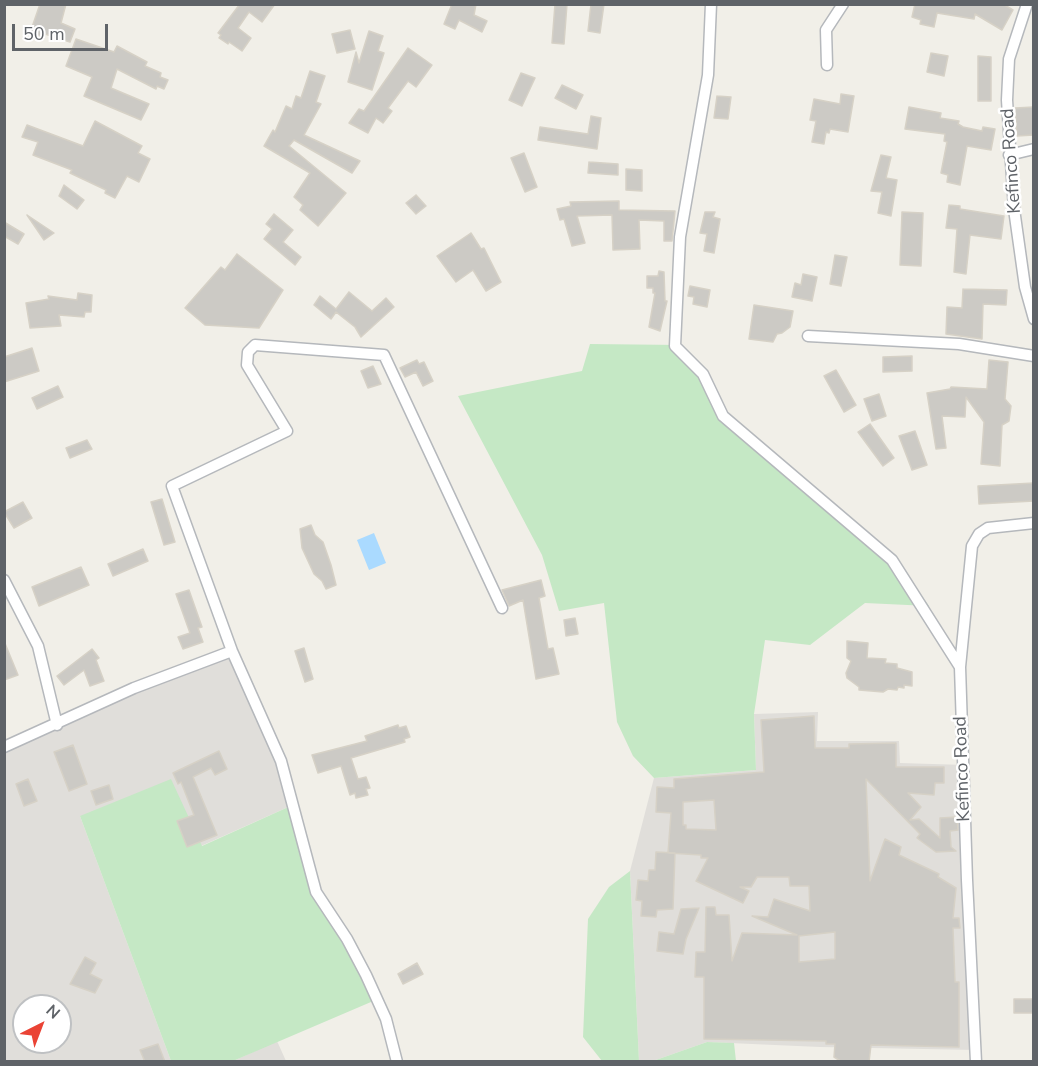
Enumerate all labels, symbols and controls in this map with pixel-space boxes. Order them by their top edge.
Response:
scale bar [15,12,111,50]
text: 50 m [23,22,65,46]
street label: Kefinco Road [998,108,1026,214]
street label: Kefinco Road [950,716,976,822]
north arrow [12,994,72,1054]
text: N [41,1000,65,1024]

